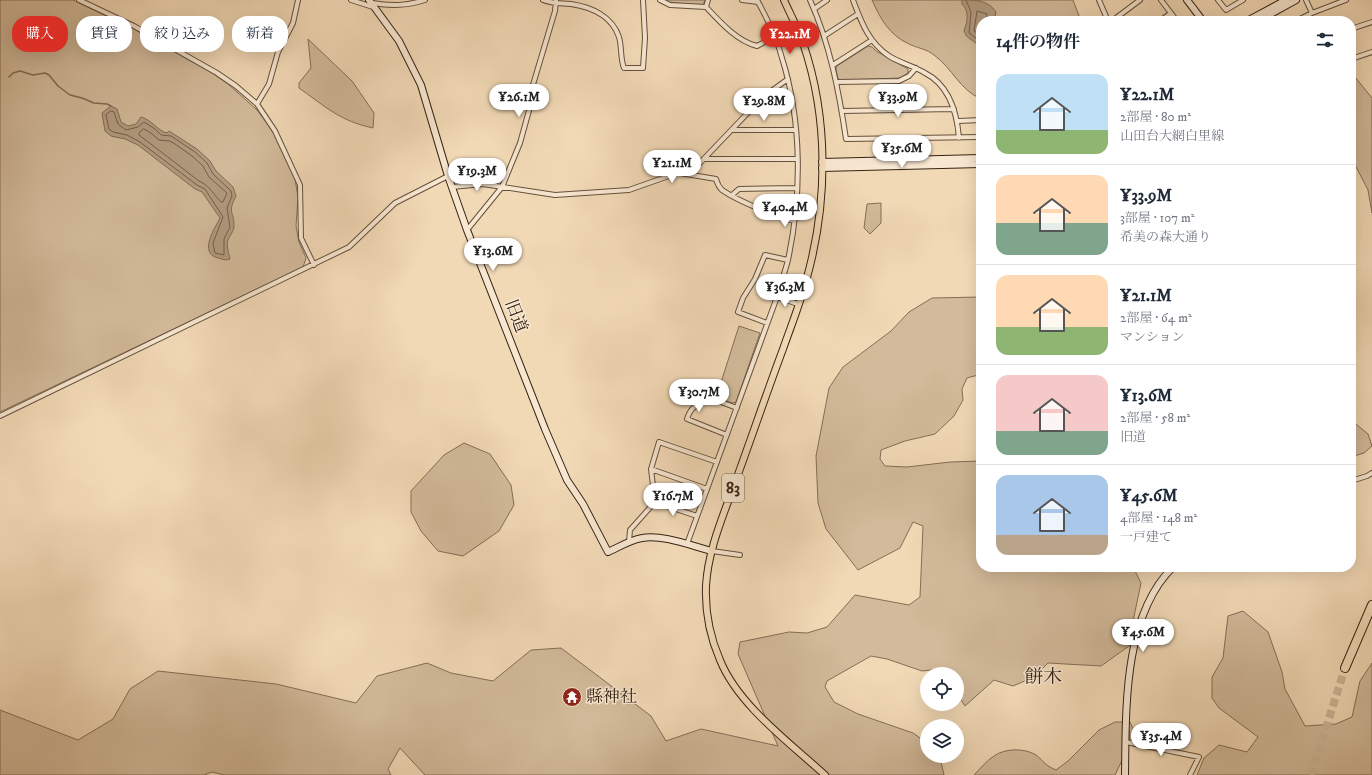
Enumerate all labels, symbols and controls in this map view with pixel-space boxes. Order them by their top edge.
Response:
chip: 購入 [12,16,68,52]
chip: 賃貸 [76,16,132,52]
chip: 絞り込み [140,16,224,52]
chip: 新着 [232,16,288,52]
pin: ¥22.1M [757,21,823,55]
text: ¥22.1M [769,26,811,42]
icon: filters [1314,29,1336,51]
text: 14件の物件 [996,31,1080,53]
pin: ¥26.1M [486,84,552,118]
pin: ¥33.9M [865,84,931,118]
text: ¥22.1M [1120,84,1174,106]
pin: ¥29.8M [731,88,797,122]
text: ¥26.1M [498,89,540,105]
text: ¥33.9M [878,89,918,105]
icon: home [1028,90,1076,138]
text: ¥29.8M [742,93,786,109]
text: 2部屋 · 80 m² [1120,109,1191,125]
text: 山田台大網白里線 [1120,128,1224,144]
pin: ¥35.6M [869,135,935,169]
text: ¥35.6M [881,140,923,156]
pin: ¥21.1M [639,150,705,184]
text: ¥21.1M [652,155,692,171]
pin: ¥19.3M [444,158,510,192]
text: ¥19.3M [457,163,497,179]
text: ¥33.9M [1120,185,1172,207]
icon: home [1028,191,1076,239]
pin: ¥40.4M [752,194,818,228]
text: ¥40.4M [762,199,808,215]
text: 3部屋 · 107 m² [1120,210,1195,226]
text: 希美の森大通り [1120,229,1211,245]
pin: ¥13.6M [460,238,526,272]
text: ¥13.6M [473,243,513,259]
pin: ¥36.3M [752,274,818,308]
text: ¥36.3M [765,279,805,295]
text: ¥21.1M [1120,285,1172,307]
icon: home [1028,291,1076,339]
street label: 旧道 [500,296,532,336]
text: 2部屋 · 64 m² [1120,310,1192,326]
text: マンション [1120,329,1184,345]
pin: ¥30.7M [666,379,732,413]
text: ¥30.7M [678,384,720,400]
text: ¥13.6M [1120,385,1172,407]
icon: home [1028,391,1076,439]
text: 2部屋 · 58 m² [1120,410,1190,426]
text: 旧道 [1120,429,1146,445]
road number: 83 [722,474,744,502]
pin: ¥16.7M [640,483,706,517]
text: ¥45.6M [1120,485,1177,507]
text: ¥16.7M [652,488,694,504]
icon: home [1028,491,1076,539]
text: 4部屋 · 148 m² [1120,510,1197,526]
text: 一戸建て [1120,529,1172,545]
pin: ¥45.6M [1110,619,1176,653]
text: ¥45.6M [1121,624,1165,640]
district label: 餅木 [1024,666,1062,689]
map controls [920,667,964,763]
button: locate [920,667,964,711]
temple icon: 縣神社 [561,686,583,708]
place label: 縣神社 [586,686,637,708]
button: layers [920,719,964,763]
pin: ¥35.4M [1128,723,1194,757]
text: ¥35.4M [1140,728,1182,744]

